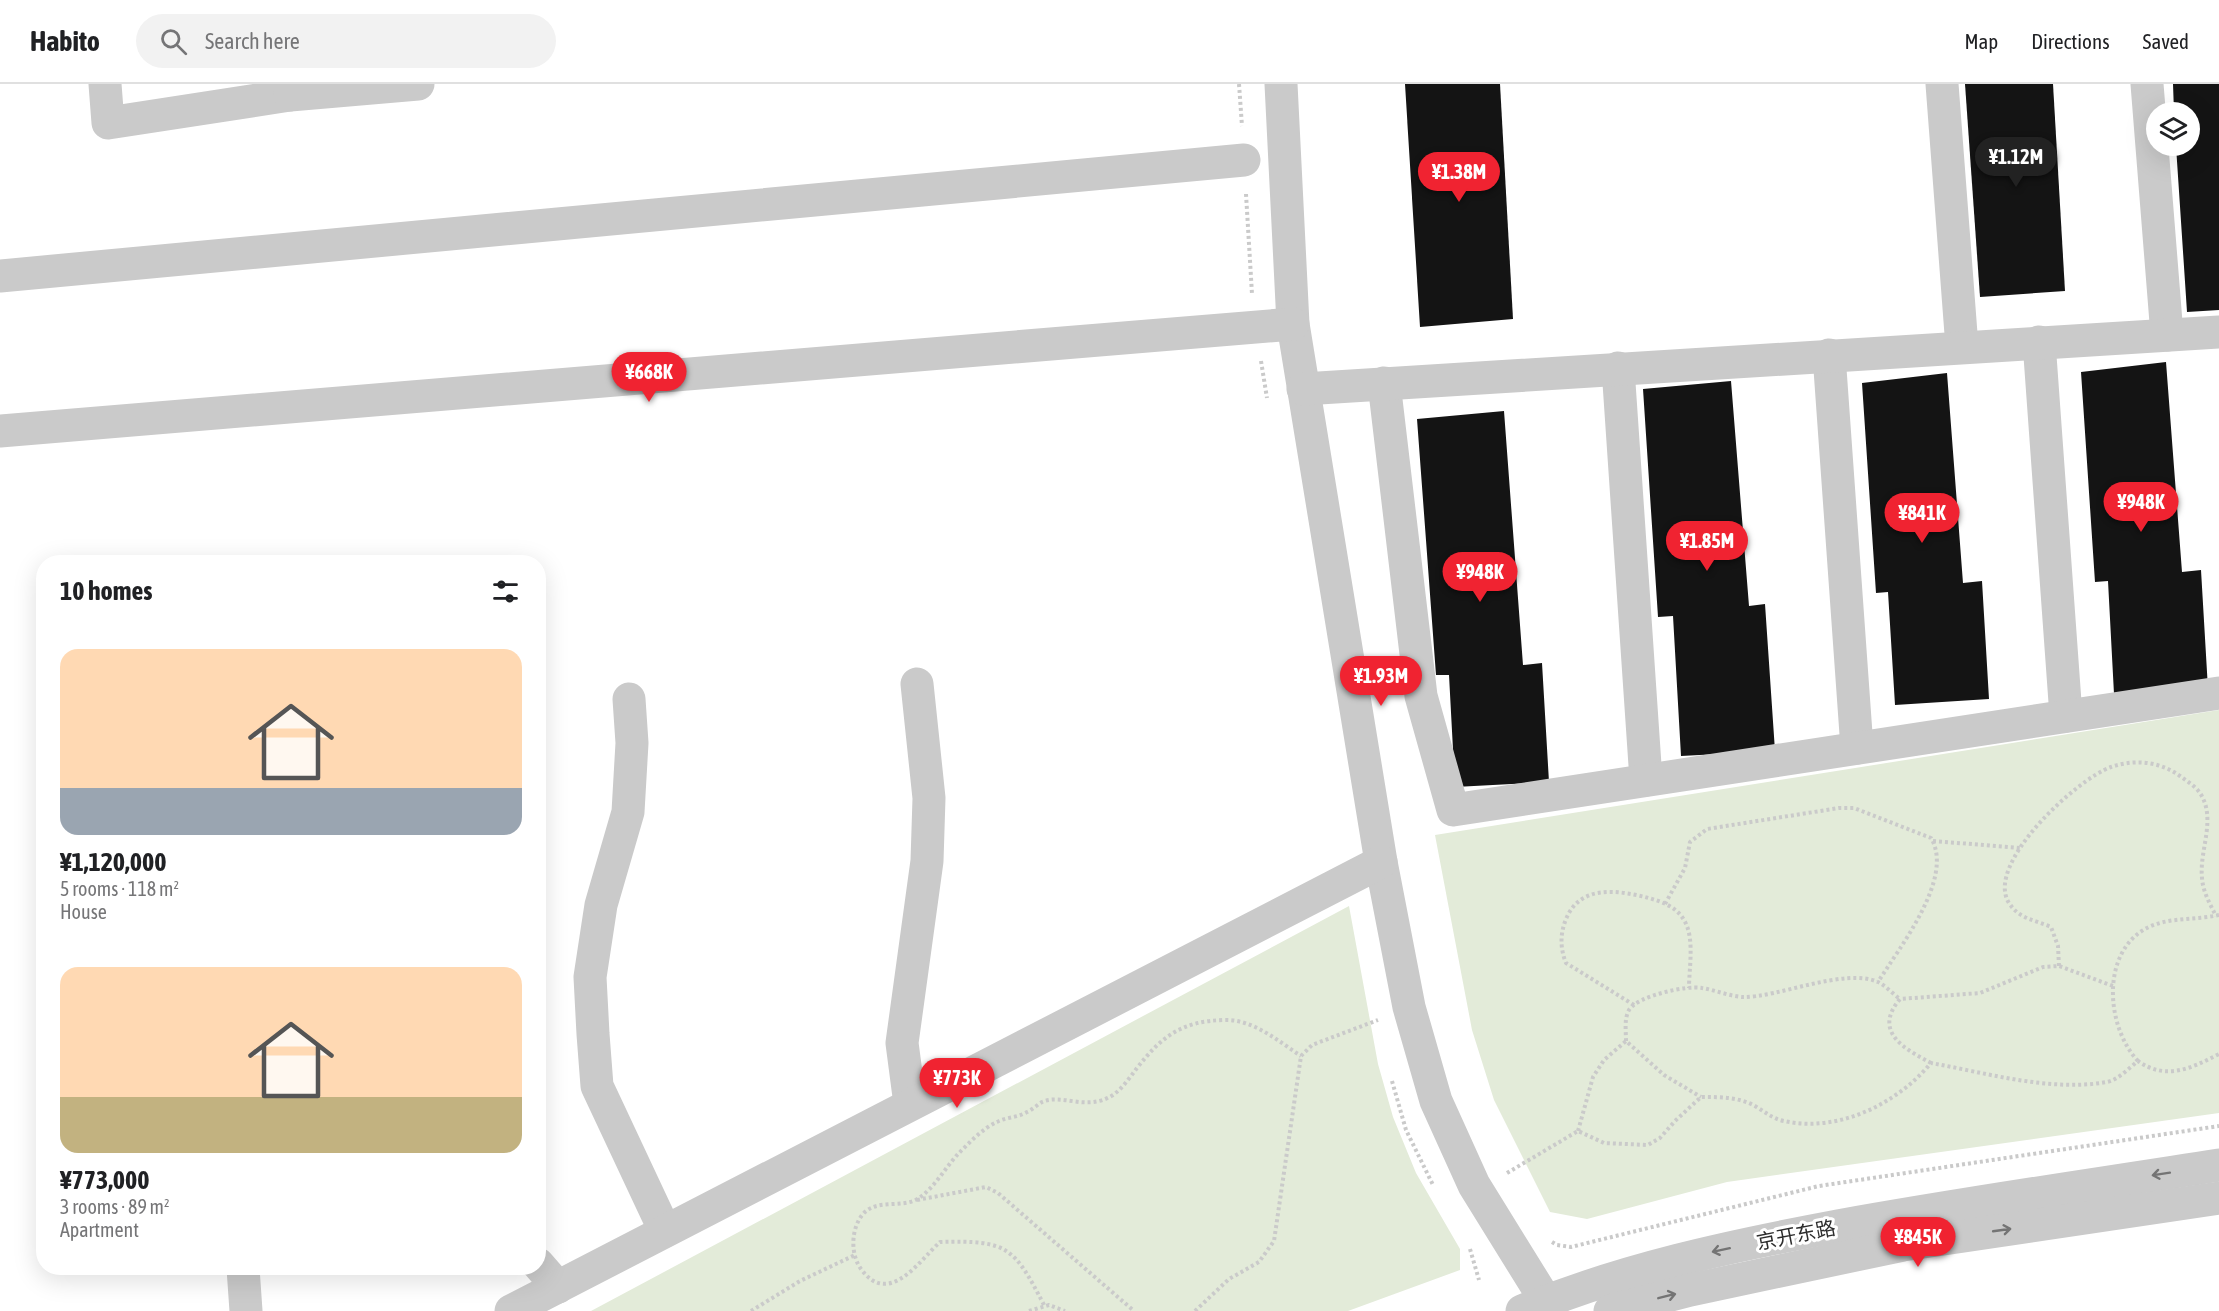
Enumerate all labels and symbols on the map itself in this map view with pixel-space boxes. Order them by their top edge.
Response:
pin: ¥1.12M [1967,137,2065,188]
pin: ¥1.38M [1410,152,1508,203]
pin: ¥668K [607,352,691,403]
pin: ¥948K [2099,482,2183,533]
pin: ¥841K [1880,493,1964,544]
pin: ¥1.85M [1658,521,1756,572]
pin: ¥948K [1438,552,1522,603]
pin: ¥1.93M [1332,656,1430,707]
pin: ¥773K [915,1058,999,1109]
one-way arrow [2152,1169,2172,1180]
street label: 京开东路 [1754,1216,1837,1253]
pin: ¥845K [1876,1217,1960,1268]
one-way arrow [1992,1224,2012,1235]
one-way arrow [1711,1245,1731,1256]
one-way arrow [1657,1290,1676,1302]

